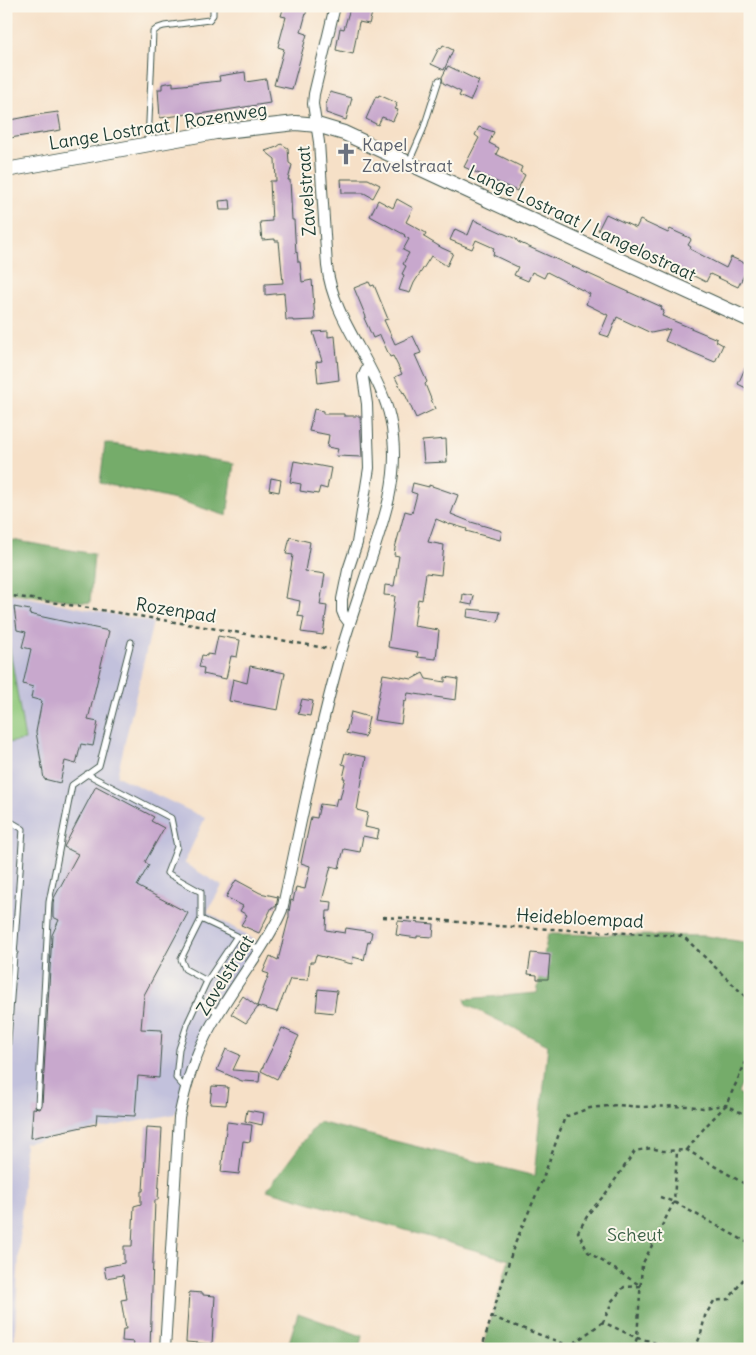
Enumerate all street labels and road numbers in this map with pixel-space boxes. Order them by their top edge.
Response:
street label: Lange Lostraat / Rozenweg [47,97,269,155]
street label: Zavelstraat [291,145,321,237]
street label: Lange Lostraat / Langelostraat [464,160,700,286]
street label: Rozenpad [134,592,218,628]
street label: Heidebloempad [516,903,645,933]
street label: Zavelstraat [191,930,259,1020]

